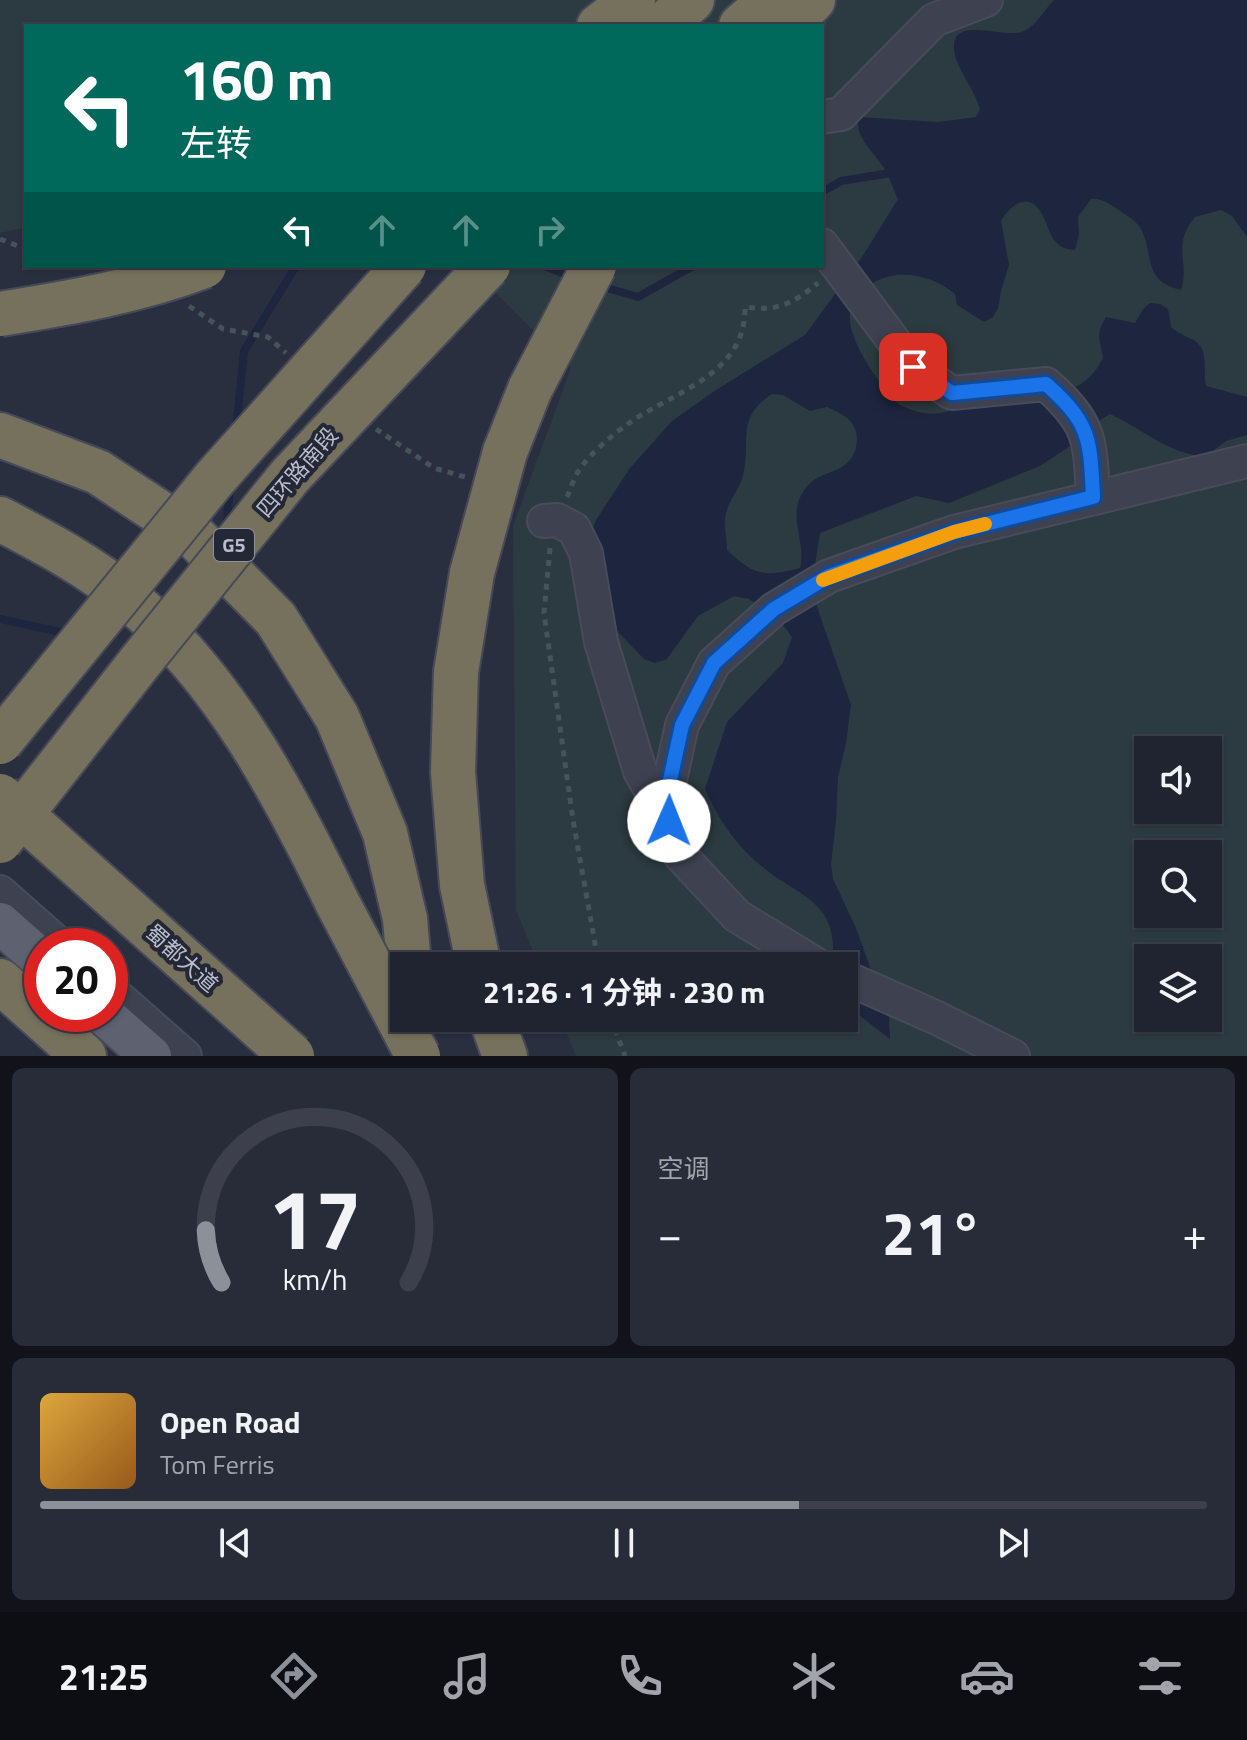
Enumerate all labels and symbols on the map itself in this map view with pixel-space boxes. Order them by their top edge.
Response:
pin [879,333,947,401]
street label: 四环路南段 [248,419,346,525]
road number: G5 [214,529,254,561]
position arrow [627,779,711,863]
street label: 蜀都大道 [138,916,226,1000]
speed limit sign: 20 [24,928,128,1032]

